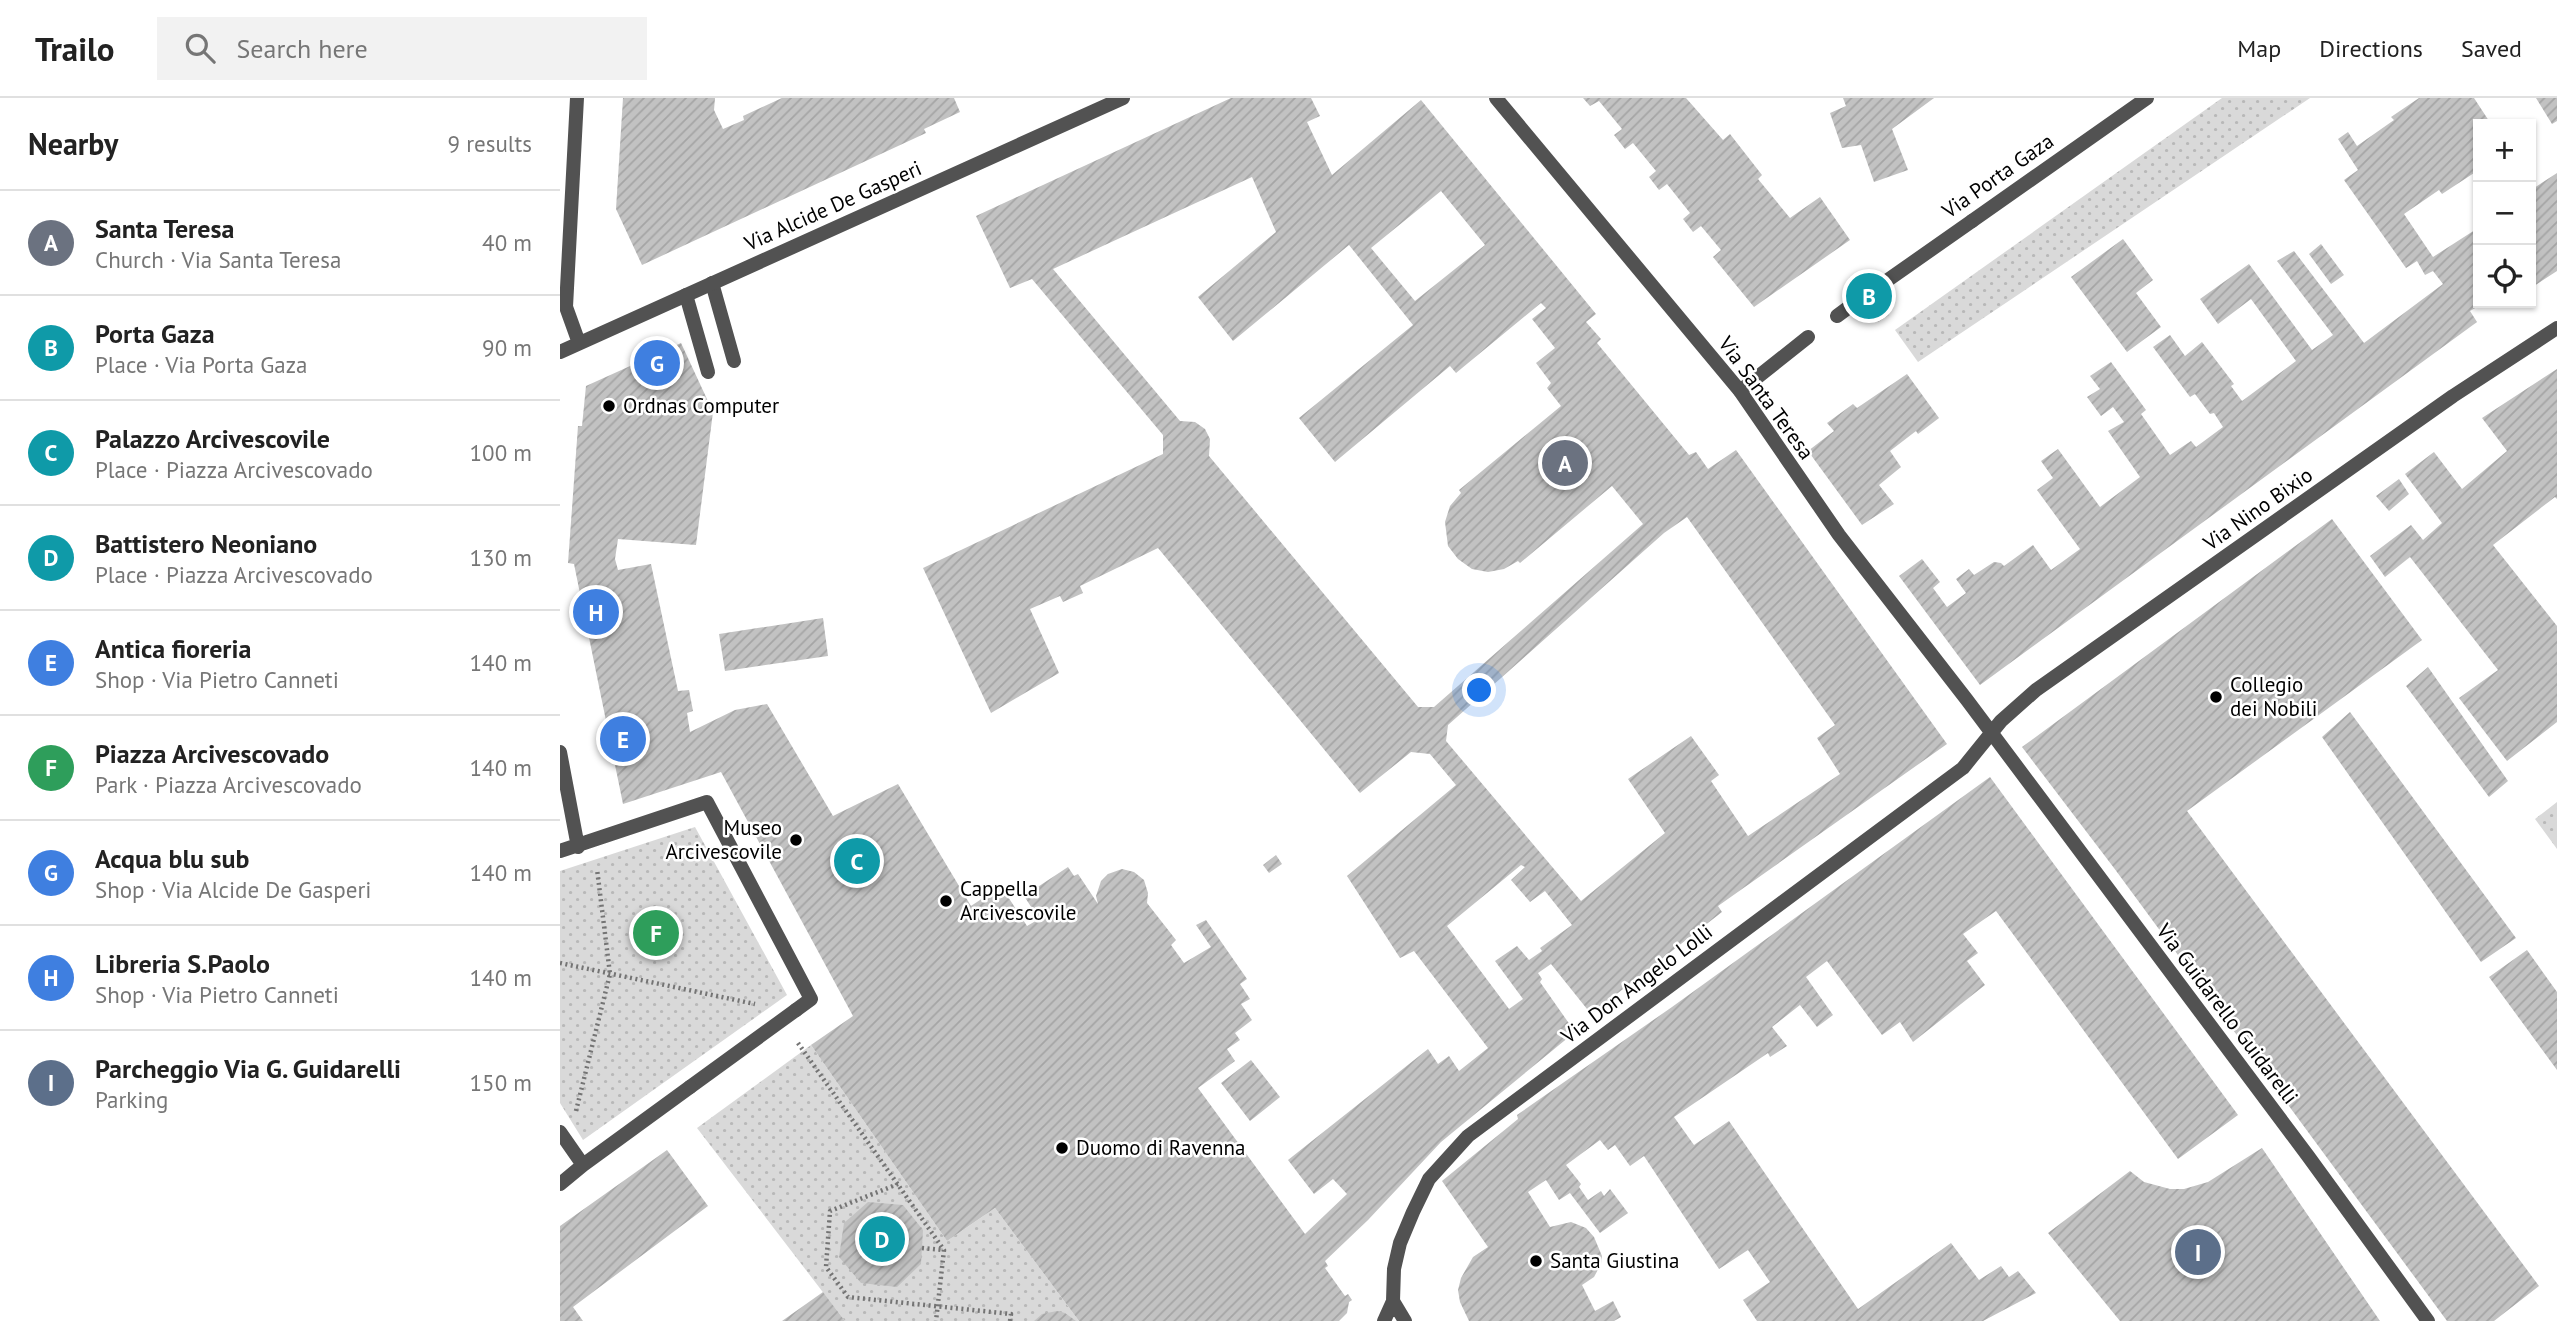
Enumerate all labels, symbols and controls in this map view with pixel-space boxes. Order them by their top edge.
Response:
search box [157,17,647,80]
text: Trailo [35,27,115,70]
icon: search [181,29,219,67]
text: Search here [237,32,368,65]
text: Map [2237,33,2281,64]
text: Directions [2319,33,2423,64]
text: Saved [2461,33,2522,64]
map controls [2473,119,2536,308]
button: + [2473,119,2536,182]
text: Nearby [28,124,118,163]
street label: Via Porta Gaza [1936,127,2059,224]
text: 9 results [448,129,532,158]
street label: Via Alcide De Gasperi [739,154,925,257]
button: − [2473,182,2536,245]
text: Santa Teresa [95,212,234,245]
text: A [44,228,58,257]
text: 40 m [482,228,532,257]
text: Church · Via Santa Teresa [95,245,341,274]
button: locate [2473,245,2536,308]
pin: B [1846,270,1892,322]
text: Porta Gaza [95,317,215,350]
street label: Via Santa Teresa [1712,330,1820,465]
text: B [44,333,58,362]
text: 90 m [482,333,532,362]
pin: G [634,337,680,389]
text: Place · Via Porta Gaza [95,350,307,379]
place label: Ordnas Computer [623,392,779,419]
marker: Ordnas Computer [601,398,617,414]
text: Palazzo Arcivescovile [95,422,330,455]
pin: A [1542,437,1588,489]
text: C [45,438,57,467]
text: 100 m [470,438,532,467]
text: Place · Piazza Arcivescovado [95,455,373,484]
street label: Via Nino Bixio [2197,461,2318,557]
text: Battistero Neoniano [95,527,317,560]
text: D [44,543,58,572]
text: 130 m [470,543,532,572]
text: Place · Piazza Arcivescovado [95,560,373,589]
pin: H [573,586,619,638]
text: Antica fioreria [95,632,251,665]
text: E [45,648,57,677]
text: 140 m [470,648,532,677]
text: Shop · Via Pietro Canneti [95,665,339,694]
place label: Collegio dei Nobili [2230,671,2317,722]
your location [1462,673,1496,707]
marker: Collegio dei Nobili [2208,689,2224,705]
pin: E [600,713,646,765]
text: Piazza Arcivescovado [95,737,329,770]
text: F [45,753,57,782]
text: 140 m [470,753,532,782]
text: Park · Piazza Arcivescovado [95,770,362,799]
place label: Museo Arcivescovile [666,814,782,865]
marker: Museo Arcivescovile [788,832,804,848]
pin: C [834,835,880,887]
text: Acqua blu sub [95,842,250,875]
text: G [44,858,58,887]
text: 140 m [470,858,532,887]
text: Shop · Via Alcide De Gasperi [95,875,371,904]
place label: Cappella Arcivescovile [960,875,1076,926]
marker: Cappella Arcivescovile [938,893,954,909]
pin: F [633,907,679,959]
street label: Via Guidarello Guidarelli [2150,917,2304,1109]
street label: Via Don Angelo Lolli [1555,918,1718,1050]
text: Libreria S.Paolo [95,947,270,980]
text: H [44,963,58,992]
text: 140 m [470,963,532,992]
text: Shop · Via Pietro Canneti [95,980,339,1009]
text: Parcheggio Via G. Guidarelli [95,1052,401,1085]
text: I [48,1068,54,1097]
text: 150 m [470,1068,532,1097]
text: Parking [95,1085,168,1114]
place label: Duomo di Ravenna [1076,1134,1245,1161]
marker: Duomo di Ravenna [1054,1140,1070,1156]
pin: D [859,1213,905,1265]
pin: I [2175,1226,2221,1278]
place label: Santa Giustina [1550,1247,1680,1274]
marker: Santa Giustina [1528,1253,1544,1269]

